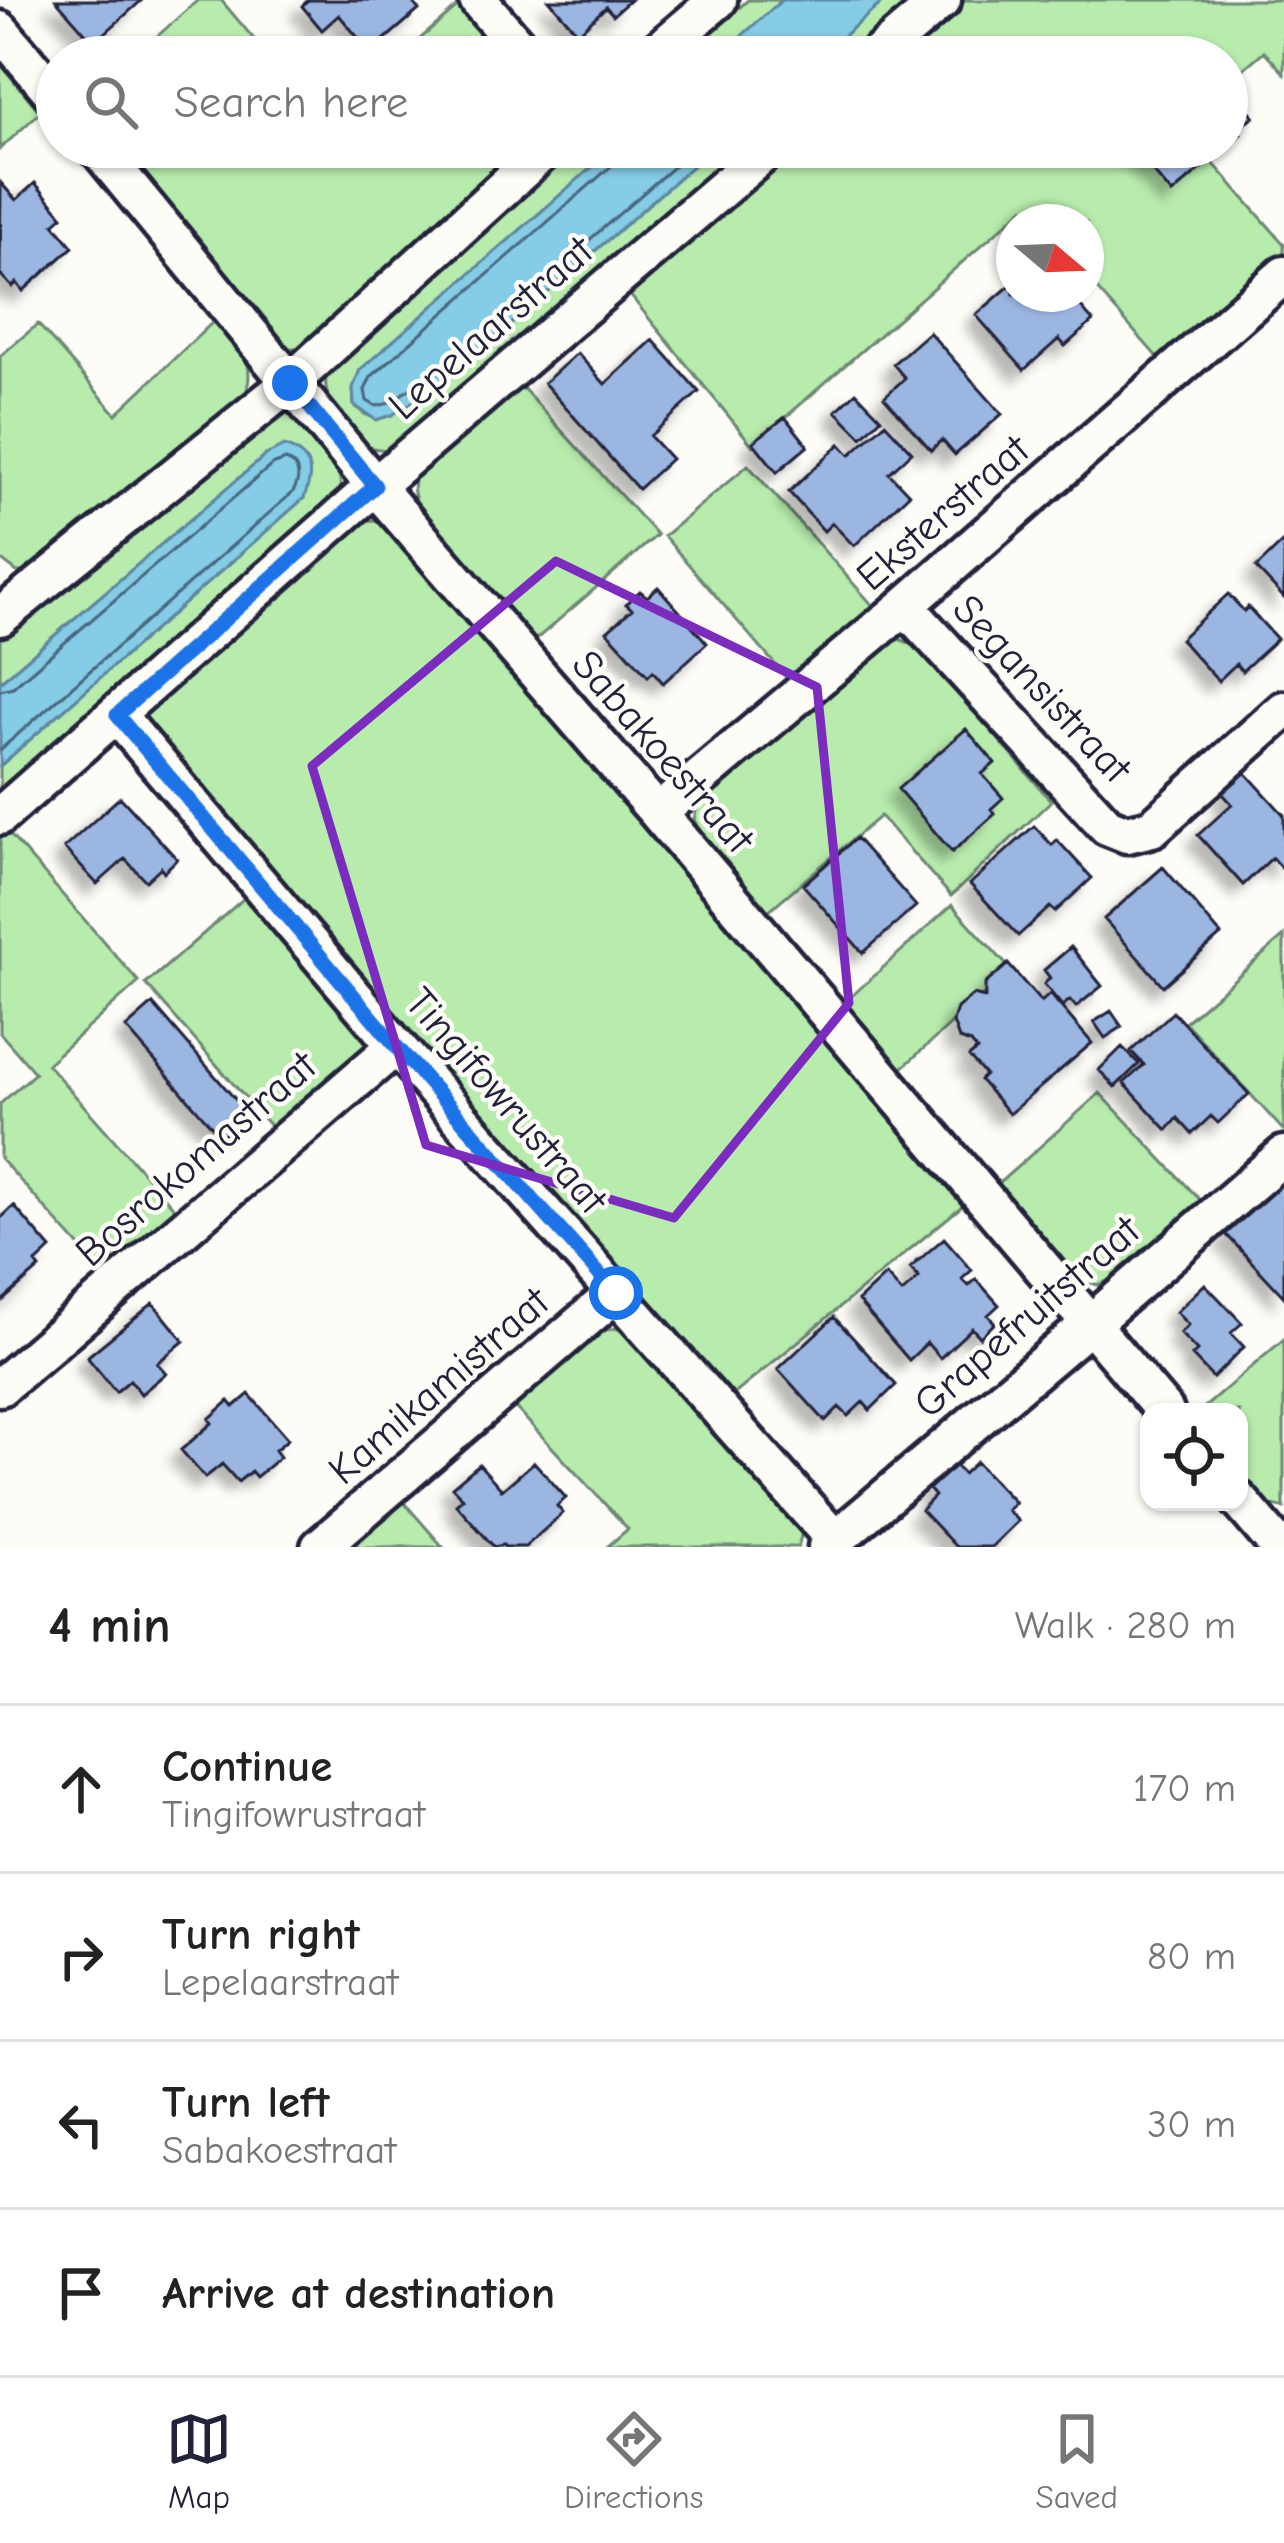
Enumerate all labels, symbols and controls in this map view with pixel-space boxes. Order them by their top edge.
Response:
search box [36,36,1248,168]
icon: search [78,69,144,135]
text: Search here [174,76,408,128]
north arrow [996,204,1104,312]
street label: Lepelaarstraat [379,225,605,430]
route end [263,356,317,410]
street label: Eksterstraat [847,424,1041,601]
street label: Segansistraat [943,585,1143,795]
street label: Sabakoestraat [562,641,766,865]
street label: Tingifowrustraat [395,978,619,1225]
street label: Bosrokomastraat [66,1040,328,1277]
street label: Grapefruitstraat [904,1204,1151,1428]
route start [589,1266,643,1320]
street label: Kamikamistraat [319,1276,561,1495]
map controls [1140,1403,1248,1511]
button: locate [1140,1403,1248,1511]
text: 4 min [48,1596,171,1655]
text: Walk · 280 m [1015,1603,1236,1648]
text: Continue [162,1740,332,1792]
icon: ahead [48,1756,114,1822]
text: 170 m [1133,1766,1236,1811]
text: Tingifowrustraat [162,1792,425,1837]
text: Turn right [162,1908,360,1960]
icon: right [48,1924,114,1990]
text: 80 m [1147,1934,1236,1979]
text: Lepelaarstraat [162,1960,398,2005]
text: Turn left [162,2076,329,2128]
icon: left [48,2092,114,2158]
text: 30 m [1147,2102,1236,2147]
text: Sabakoestraat [162,2128,396,2173]
icon: arrive [48,2260,114,2326]
text: Arrive at destination [162,2267,555,2319]
tab: Map [166,2406,232,2516]
tab: Directions [564,2406,704,2516]
tab: Saved [1036,2406,1118,2516]

